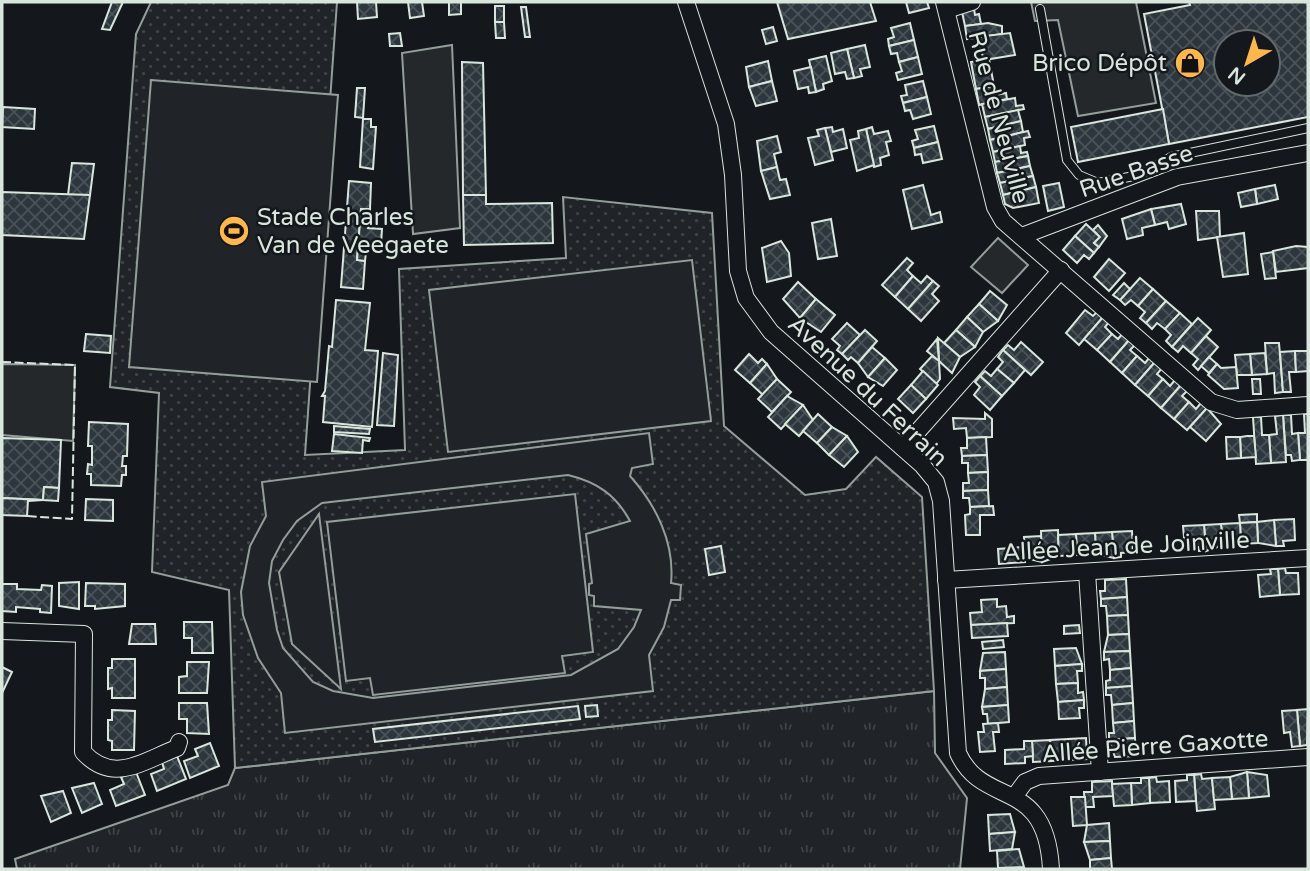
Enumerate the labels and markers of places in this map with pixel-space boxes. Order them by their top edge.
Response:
shop icon: Brico Dépôt [1173,46,1207,80]
place label: Brico Dépôt [1032,49,1167,78]
place label: Stade Charles Van de Veegaete [257,203,449,260]
sports icon: Stade Charles Van de Veegaete [217,214,251,248]

